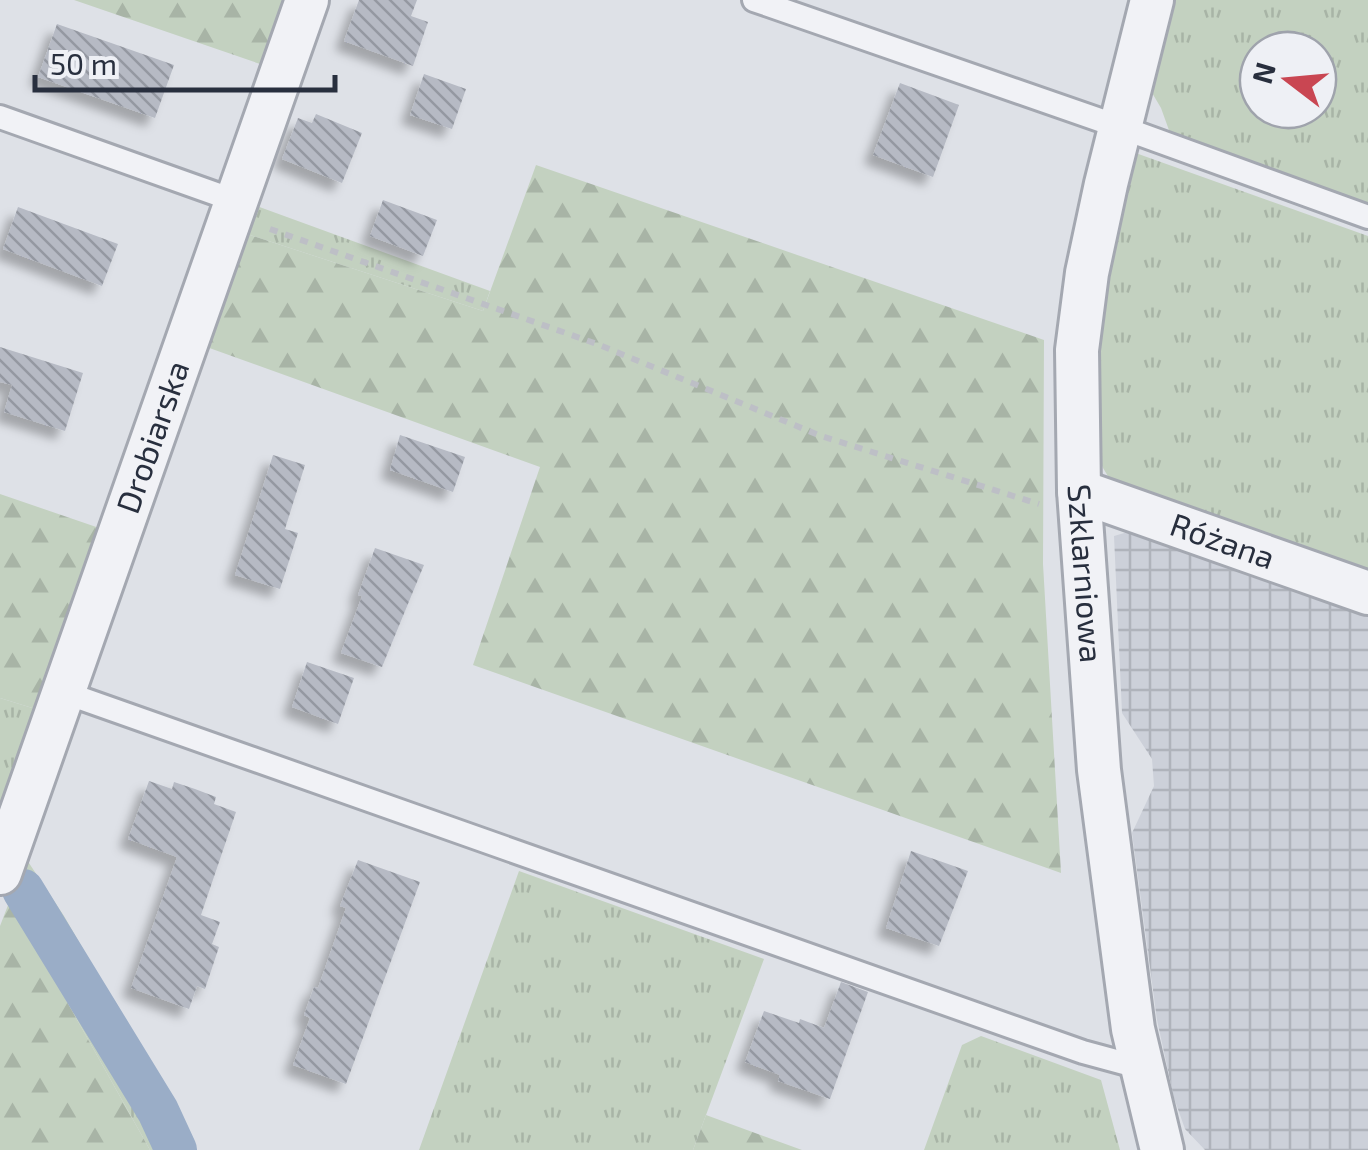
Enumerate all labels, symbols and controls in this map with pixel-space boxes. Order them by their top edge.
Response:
scale bar [35,30,335,92]
north arrow [1238,30,1338,130]
text: 50 m [50,45,117,81]
text: N [1244,58,1282,87]
street label: Drobiarska [107,355,196,518]
street label: Szklarniowa [1062,483,1112,664]
street label: Różana [1166,504,1280,576]

